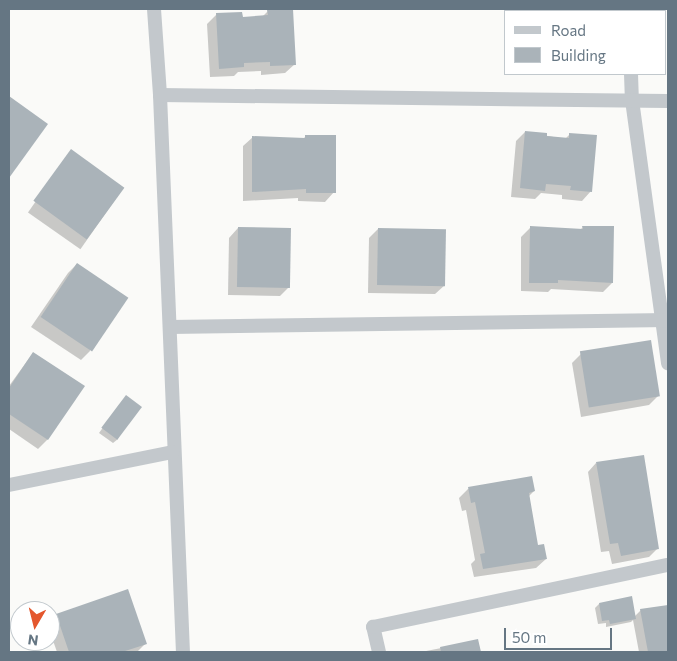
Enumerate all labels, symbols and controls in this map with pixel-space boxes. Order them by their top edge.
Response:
legend [504,10,667,75]
text: Road [551,21,586,39]
text: Building [551,46,606,64]
north arrow [10,601,60,651]
scale bar [507,618,614,650]
text: 50 m [512,628,546,646]
text: N [27,631,39,650]

